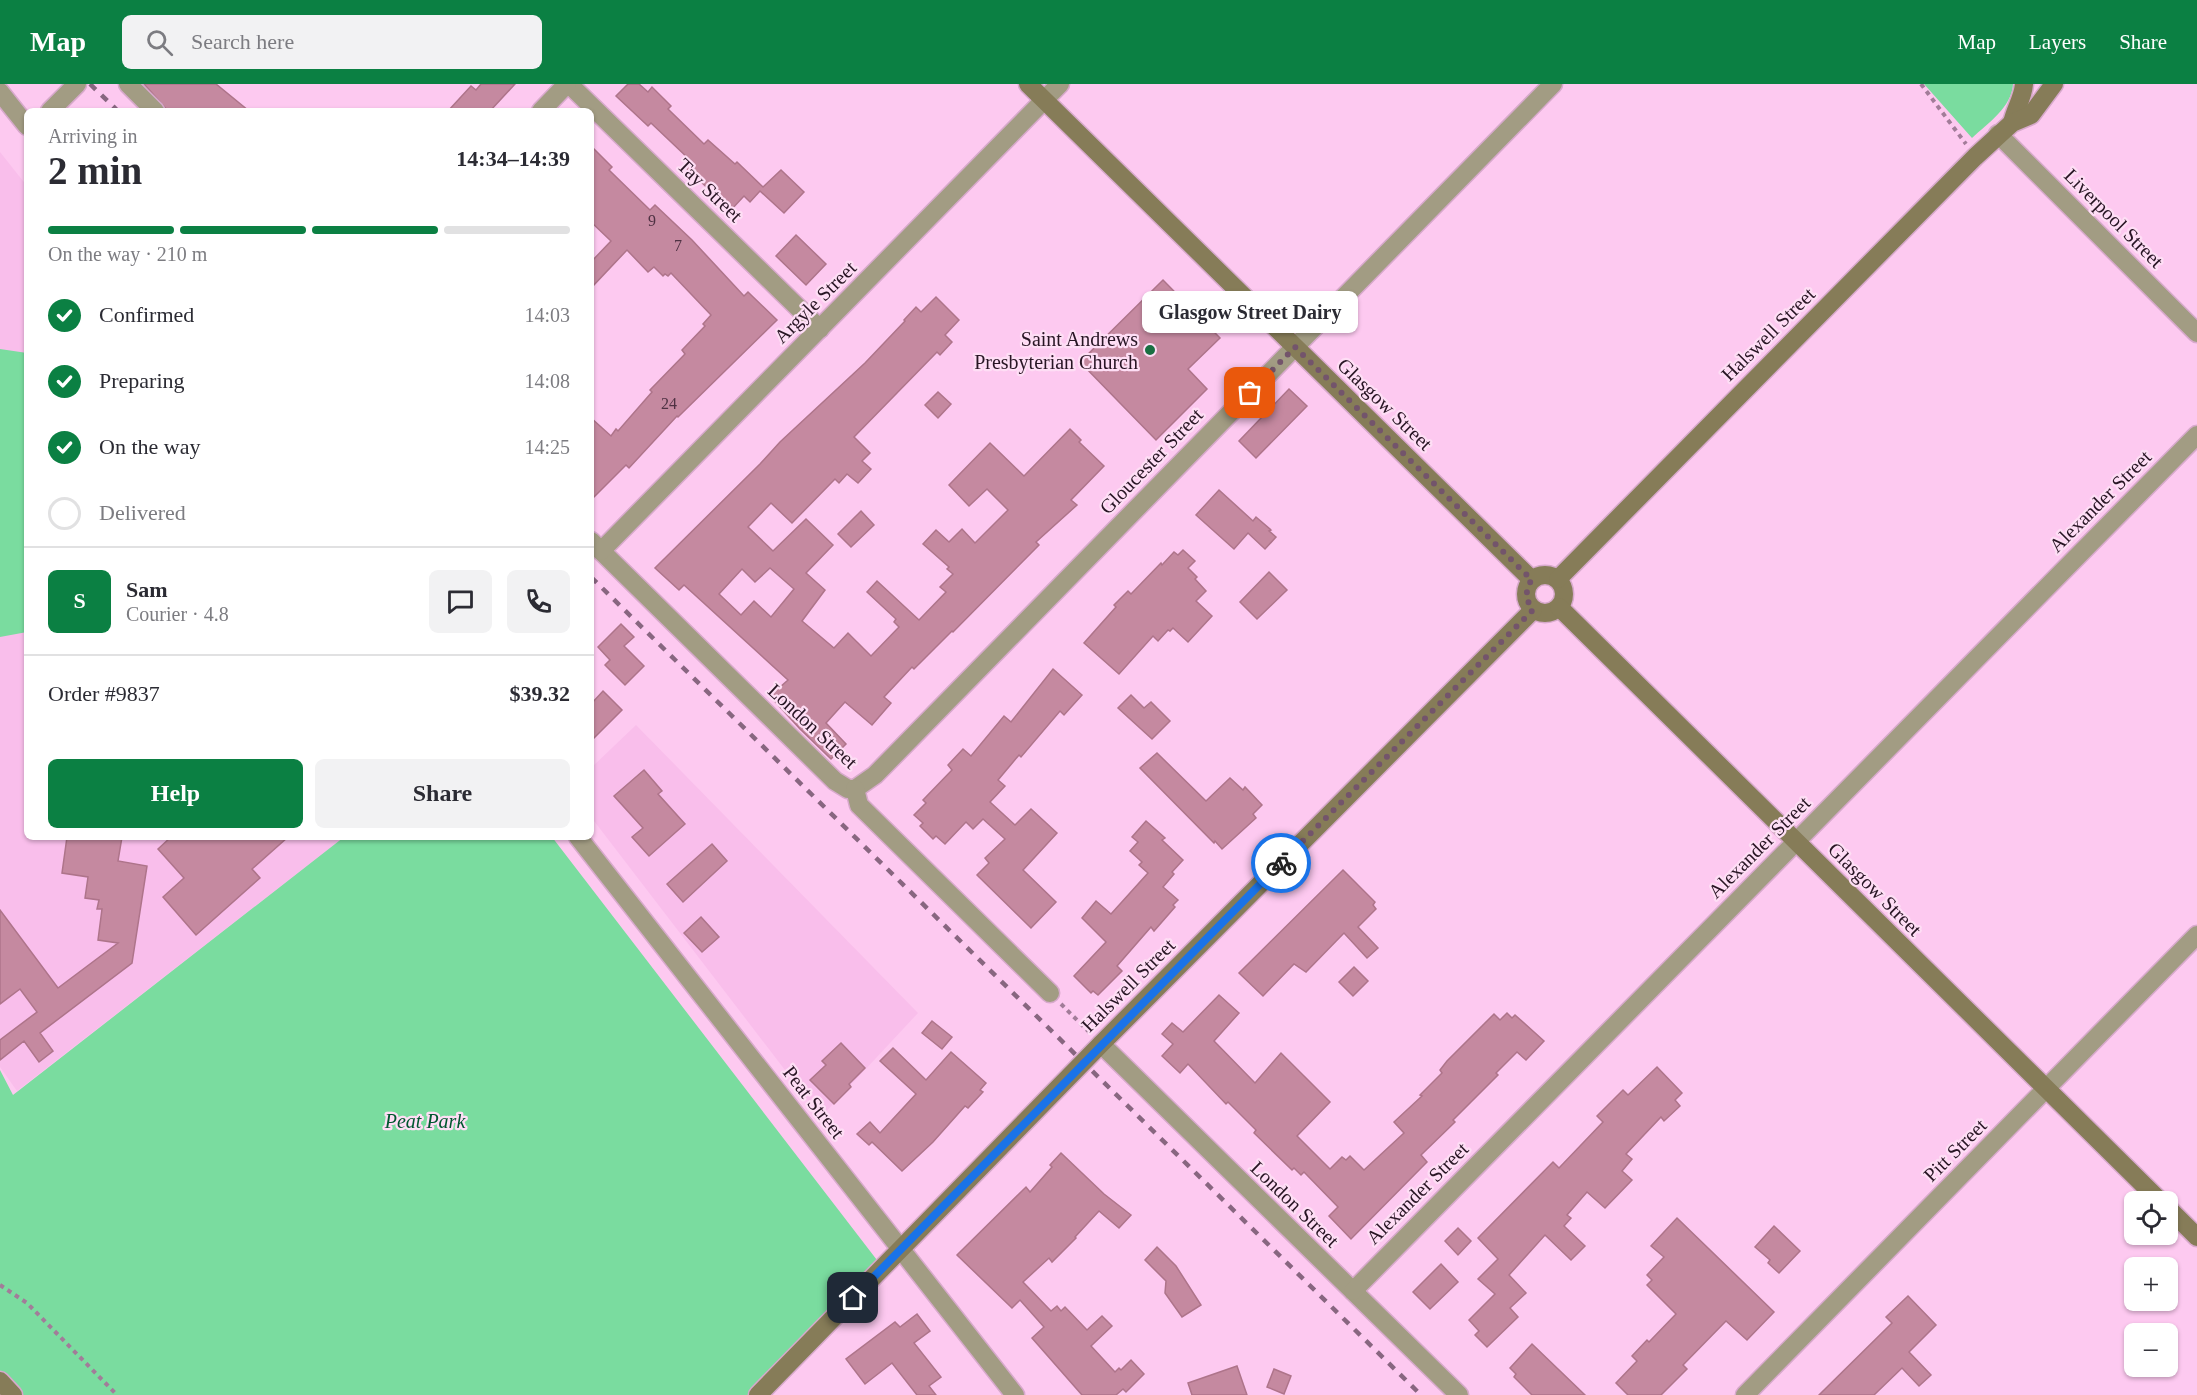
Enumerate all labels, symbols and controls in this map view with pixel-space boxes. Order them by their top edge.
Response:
search box [122,15,542,69]
text: Map [30,26,86,57]
icon: search [143,26,176,59]
text: Search here [191,29,294,54]
text: Map [1958,30,1996,54]
text: Layers [2029,30,2086,54]
text: Share [2119,30,2167,54]
text: Arriving in [48,125,137,147]
text: 14:34–14:39 [456,146,570,171]
text: 2 min [48,149,142,192]
street label: Tay Street [672,154,747,227]
street label: Liverpool Street [2059,164,2168,273]
house number: 9 [648,212,656,229]
house number: 7 [674,237,682,254]
text: On the way · 210 m [48,243,207,265]
street label: Argyle Street [769,256,862,348]
street label: Halswell Street [1717,283,1819,385]
callout: Glasgow Street Dairy [1142,291,1358,333]
icon: check [48,299,81,332]
text: Glasgow Street Dairy [1159,301,1341,323]
text: Confirmed [99,302,194,327]
text: 14:03 [524,304,570,326]
place label: Saint Andrews Presbyterian Church [974,328,1138,374]
marker: Saint Andrews Presbyterian Church [1143,343,1157,357]
street label: Glasgow Street [1333,353,1437,456]
icon: check [48,365,81,398]
pin [1224,367,1275,418]
text: Preparing [99,368,185,393]
text: 14:08 [524,370,570,392]
icon: bag [1233,376,1266,409]
house number: 24 [661,395,677,412]
street label: Gloucester Street [1095,403,1207,518]
icon: check [48,431,81,464]
text: On the way [99,434,200,459]
text: 14:25 [524,436,570,458]
street label: Alexander Street [2045,445,2156,556]
text: Delivered [99,500,186,525]
button: chat [429,570,492,633]
button: phone [507,570,570,633]
text: Sam [126,577,168,602]
text: S [73,588,86,613]
text: Courier · 4.8 [126,603,229,625]
street label: London Street [764,679,862,773]
text: Order #9837 [48,681,160,706]
text: $39.32 [510,681,570,706]
button: Help [48,759,303,828]
button: Share [315,759,570,828]
street label: Alexander Street [1704,791,1815,902]
courier [1251,833,1311,893]
street label: Glasgow Street [1823,838,1926,941]
icon: bike [1265,847,1298,880]
street label: Halswell Street [1077,934,1179,1036]
street label: Peat Street [779,1061,849,1143]
park label: Peat Park [384,1110,466,1132]
street label: Pitt Street [1919,1114,1991,1186]
street label: Alexander Street [1362,1137,1473,1248]
street label: London Street [1246,1157,1344,1252]
map controls [2124,1191,2178,1377]
button: locate [2124,1191,2178,1245]
button: + [2124,1257,2178,1311]
pin [827,1272,878,1323]
icon: home [836,1281,869,1314]
button: − [2124,1323,2178,1377]

